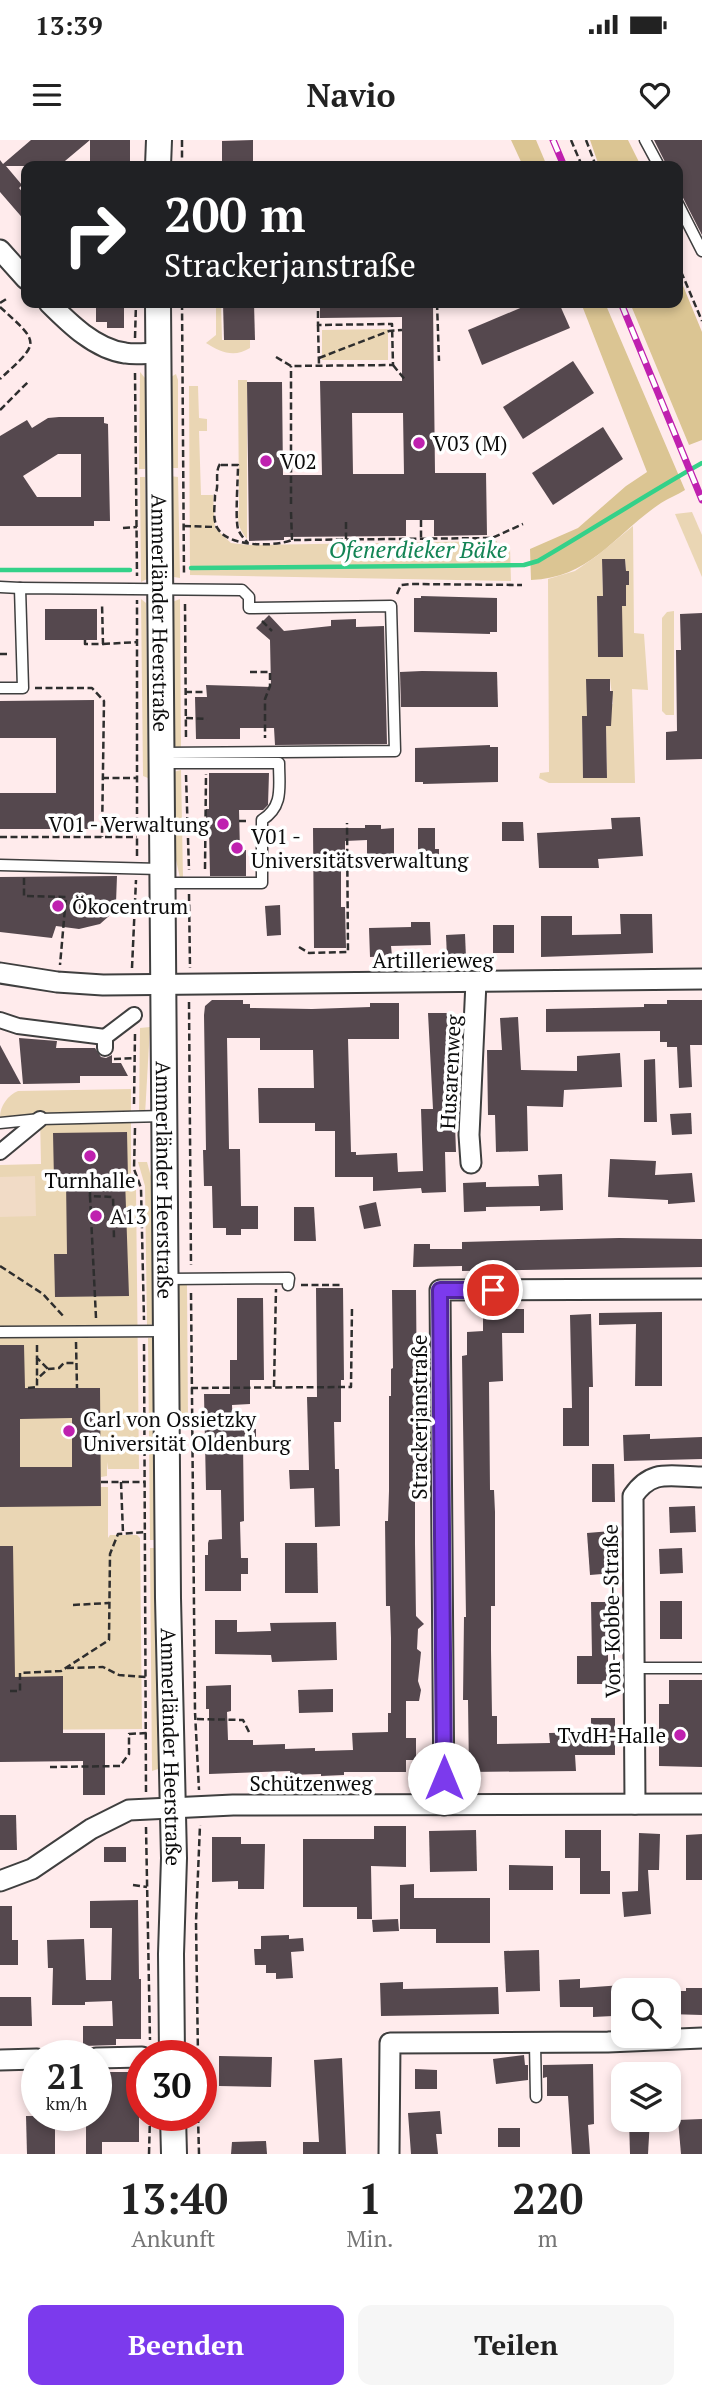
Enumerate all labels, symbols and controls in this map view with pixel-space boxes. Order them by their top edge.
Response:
text: 13:39 [35,8,103,42]
text: Navio [307,74,395,116]
icon: menu [28,76,66,114]
icon: heart [636,76,674,114]
text: 200 m [164,181,306,246]
icon: right [49,189,140,280]
text: Strackerjanstraße [164,244,416,286]
place label: V03 (M) [433,429,507,457]
marker: V03 (M) [411,435,427,451]
place label: V02 [280,447,317,475]
marker: V02 [258,453,274,469]
street label: Ammerländer Heerstraße [145,494,175,732]
water label: Ofenerdieker Bäke [329,534,507,565]
place label: V01 - Verwaltung [49,810,210,838]
marker: V01 - Verwaltung [215,816,231,832]
place label: V01 - Universitätsverwaltung [251,822,469,874]
marker: V01 - Universitätsverwaltung [229,840,245,856]
place label: Ökocentrum [72,892,188,920]
marker: Ökocentrum [50,898,66,914]
street label: Artillerieweg [372,946,495,974]
street label: Husarenweg [433,1013,467,1130]
street label: Ammerländer Heerstraße [150,1061,180,1299]
marker: Turnhalle [82,1148,98,1164]
place label: Turnhalle [44,1166,136,1194]
place label: A13 [110,1202,147,1230]
marker: A13 [88,1208,104,1224]
pin [463,1260,523,1320]
icon: arrive [474,1271,512,1309]
street label: Strackerjanstraße [405,1334,433,1500]
place label: Carl von Ossietzky Universität Oldenburg [83,1405,292,1457]
marker: Carl von Ossietzky Universität Oldenburg [61,1423,77,1439]
street label: Von-Kobbe-Straße [595,1524,627,1698]
street label: Ammerländer Heerstraße [155,1628,188,1866]
place label: TvdH-Halle [557,1721,666,1749]
marker: TvdH-Halle [672,1727,688,1743]
position arrow [407,1741,481,1815]
street label: Schützenweg [250,1769,373,1797]
map controls [611,1978,681,2132]
button: search [611,1978,681,2048]
speed limit sign: 30 [126,2040,217,2131]
text: 21 [47,2053,86,2099]
button: layers [611,2062,681,2132]
text: km/h [46,2091,87,2115]
text: 13:40 [119,2170,228,2226]
text: 1 [358,2170,382,2226]
text: 220 [512,2170,583,2226]
text: Ankunft [131,2223,215,2254]
text: Min. [347,2223,394,2254]
text: m [538,2223,558,2254]
button: Beenden [28,2305,344,2385]
button: Teilen [358,2305,674,2385]

